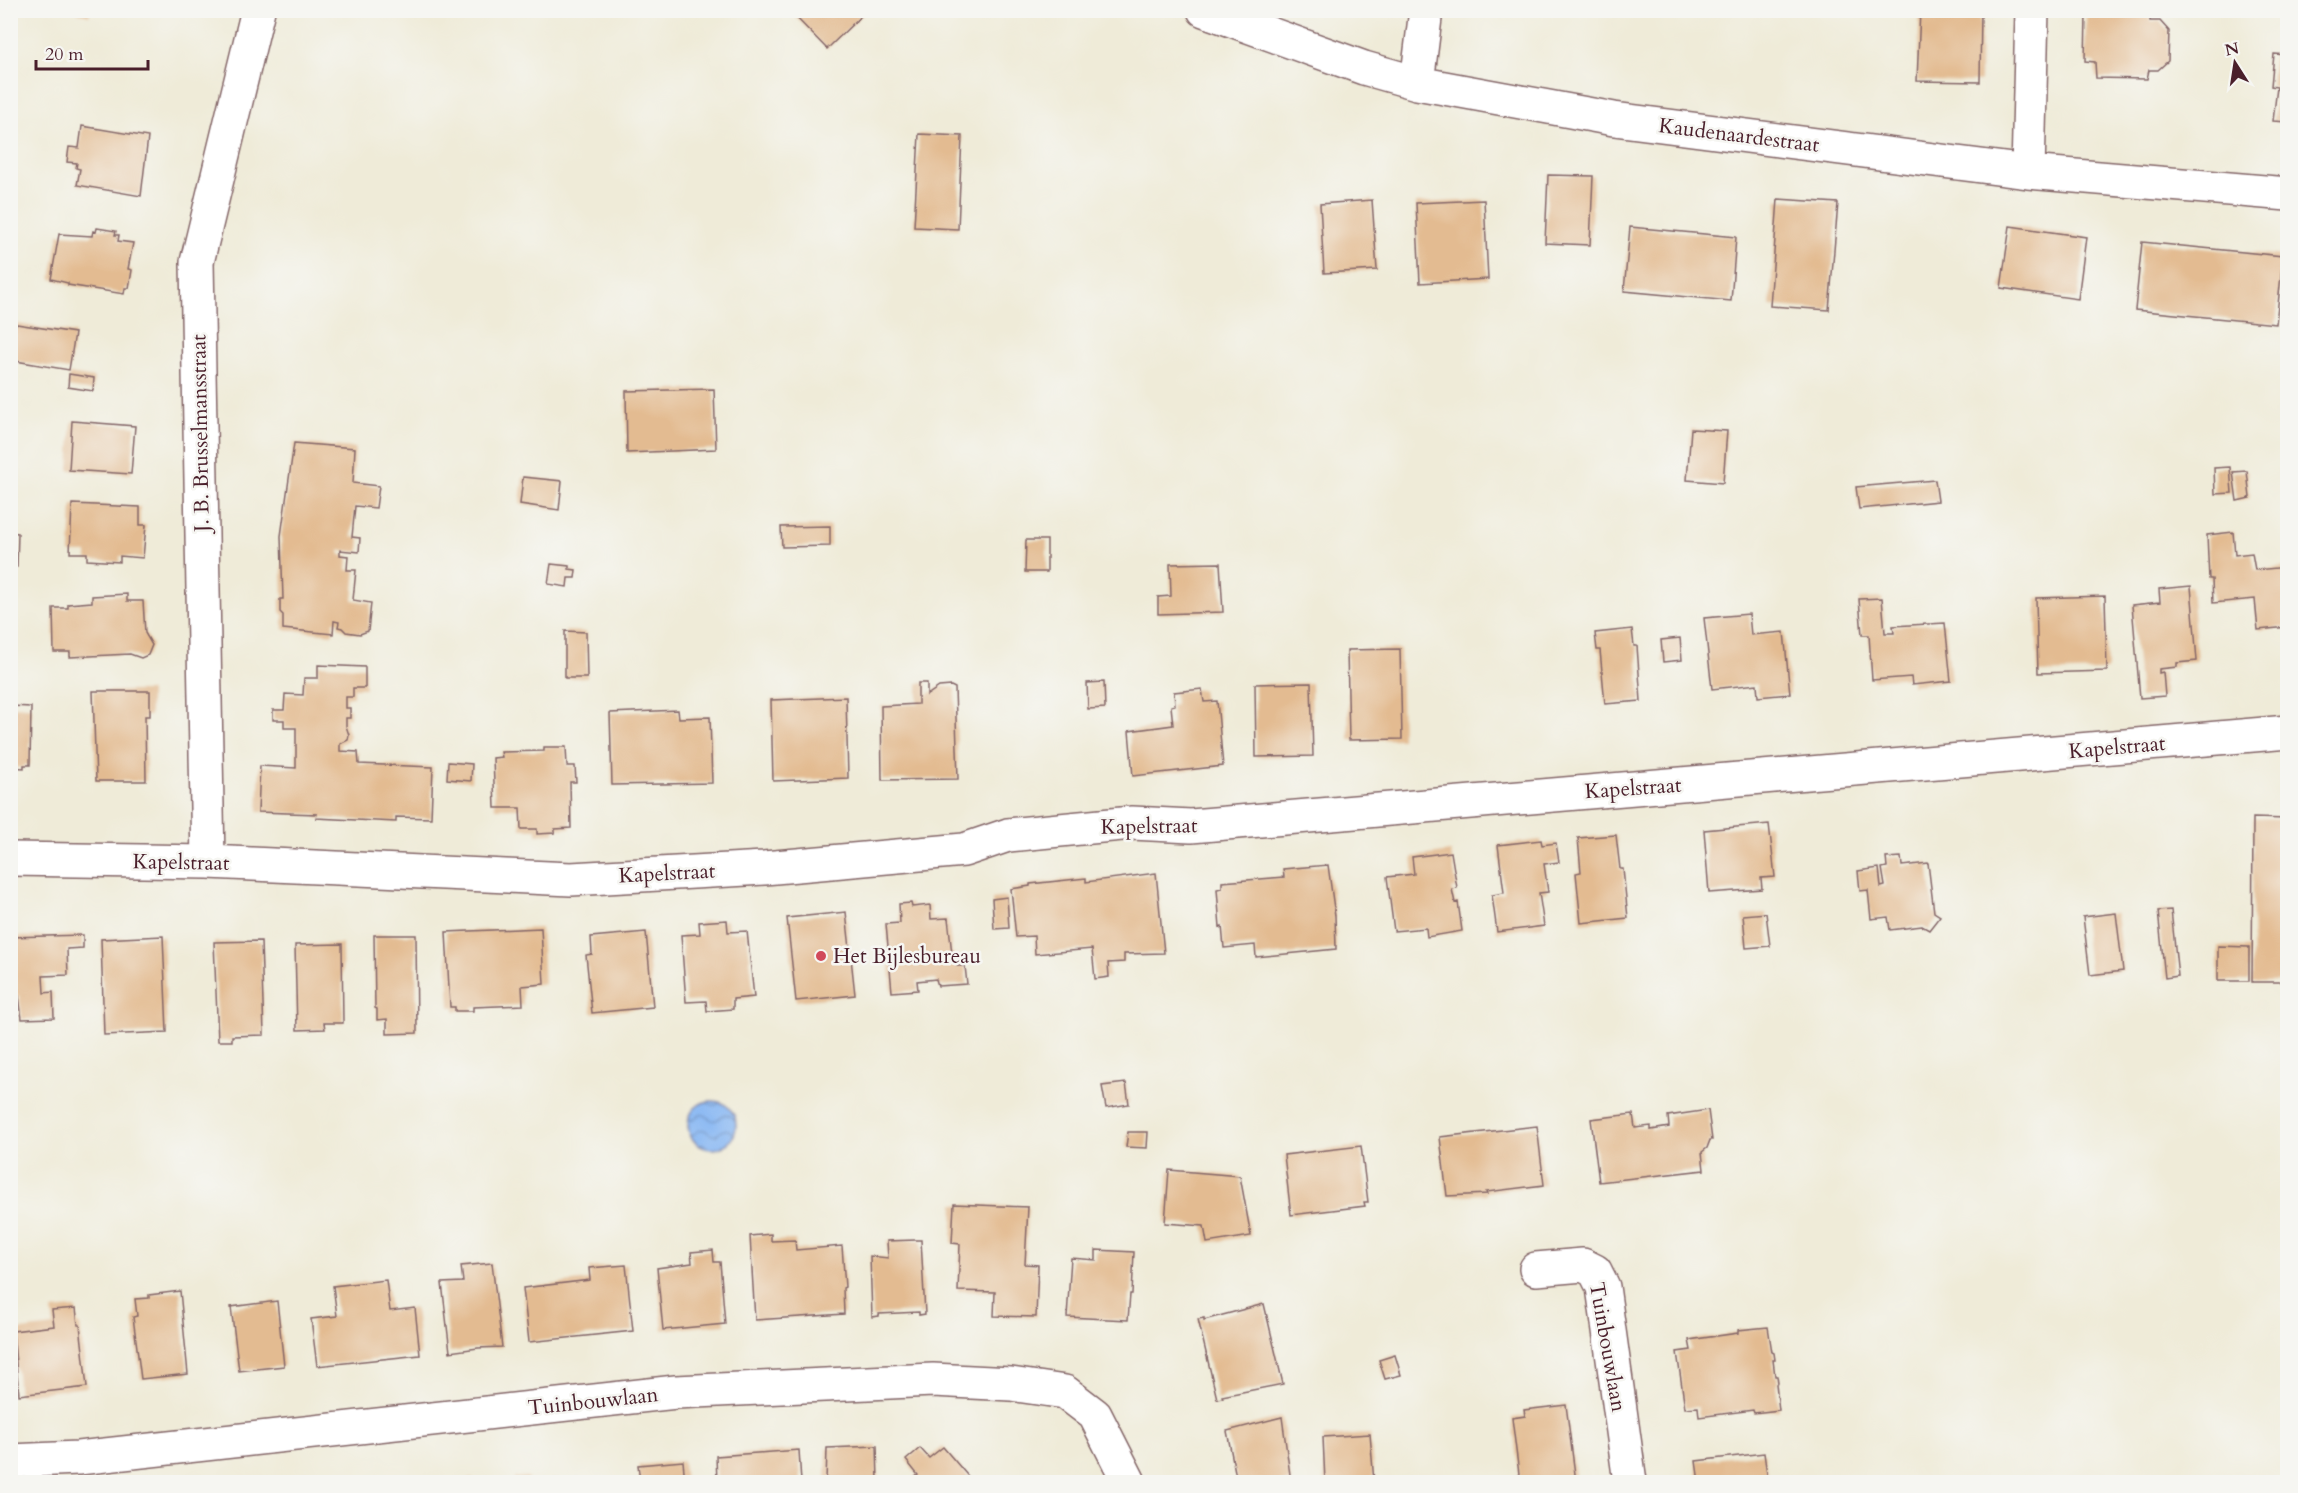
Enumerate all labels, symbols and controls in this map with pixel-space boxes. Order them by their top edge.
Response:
scale bar [36,33,148,71]
north arrow [2205,33,2265,93]
text: N [2223,37,2241,62]
text: 20 m [45,42,84,67]
street label: Kaudenaardestraat [1657,111,1821,160]
street label: J. B. Brusselmansstraat [184,334,217,535]
street label: Kapelstraat [2068,729,2167,766]
street label: Kapelstraat [1584,771,1683,806]
street label: Kapelstraat [1100,811,1198,842]
street label: Kapelstraat [132,847,230,878]
street label: Kapelstraat [618,856,717,891]
place label: Het Bijlesbureau [833,942,981,971]
marker: Het Bijlesbureau [814,949,828,963]
street label: Tuinbouwlaan [1582,1280,1633,1414]
street label: Tuinbouwlaan [526,1380,660,1423]

